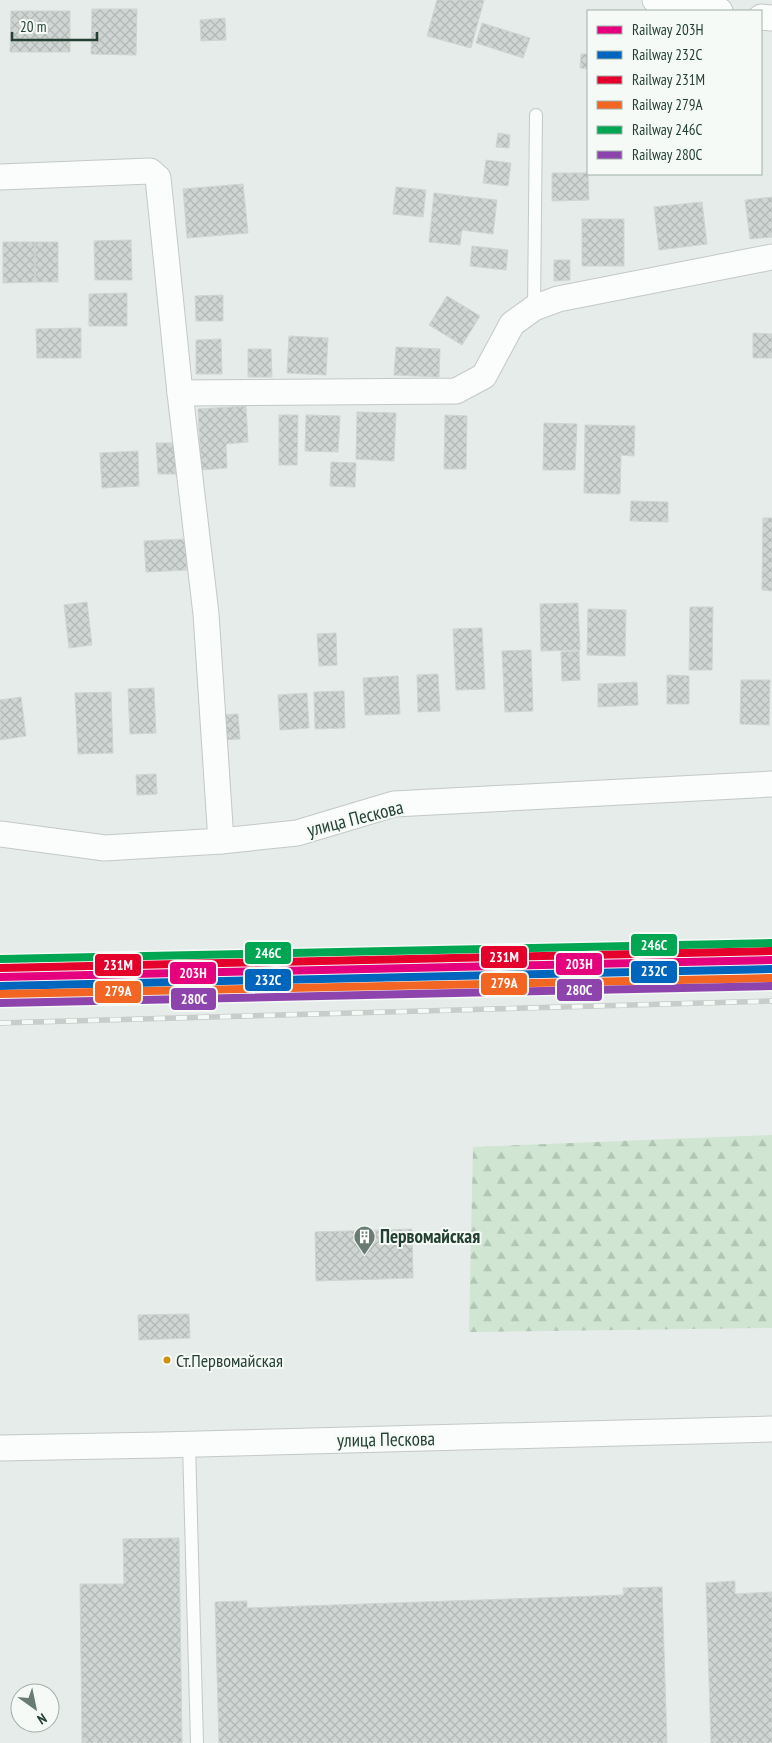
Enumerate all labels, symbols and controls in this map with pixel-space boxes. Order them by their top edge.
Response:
scale bar [12,10,98,42]
legend [587,10,762,175]
text: 20 m [20,17,46,36]
text: Railway 203Н [632,20,703,39]
text: Railway 232C [632,45,702,64]
text: Railway 231М [632,70,705,89]
text: Railway 279А [632,95,703,114]
text: Railway 246С [632,120,702,139]
text: Railway 280С [632,145,702,164]
street label: улица Пескова [304,794,406,842]
line badge: 246С [630,933,678,957]
text: 246С [641,936,668,954]
line badge: 246С [244,941,292,965]
text: 246С [255,944,282,962]
line badge: 231М [480,945,528,969]
text: 231М [489,948,519,966]
line badge: 203Н [555,952,603,976]
line badge: 231М [94,953,142,977]
text: 203Н [565,955,593,973]
text: 231М [103,956,133,974]
line badge: 232C [630,960,678,984]
line badge: 203Н [169,961,217,985]
text: 232C [641,962,668,980]
text: 203Н [179,964,207,982]
line badge: 232C [244,968,292,992]
text: 232C [255,971,282,989]
line badge: 279А [480,972,528,996]
text: 279А [490,974,519,992]
line badge: 280С [556,978,603,1002]
line badge: 279А [94,980,142,1004]
text: 280С [566,981,593,999]
text: 279А [104,982,133,1000]
line badge: 280С [170,987,217,1011]
text: 280С [181,990,208,1008]
building icon: Первомайская [352,1224,376,1255]
place label: Первомайская [380,1224,480,1248]
place label: Ст.Первомайская [176,1349,283,1372]
marker: Ст.Первомайская [162,1355,172,1365]
street label: улица Пескова [337,1426,435,1452]
north arrow [10,1683,60,1733]
text: N [34,1709,50,1729]

